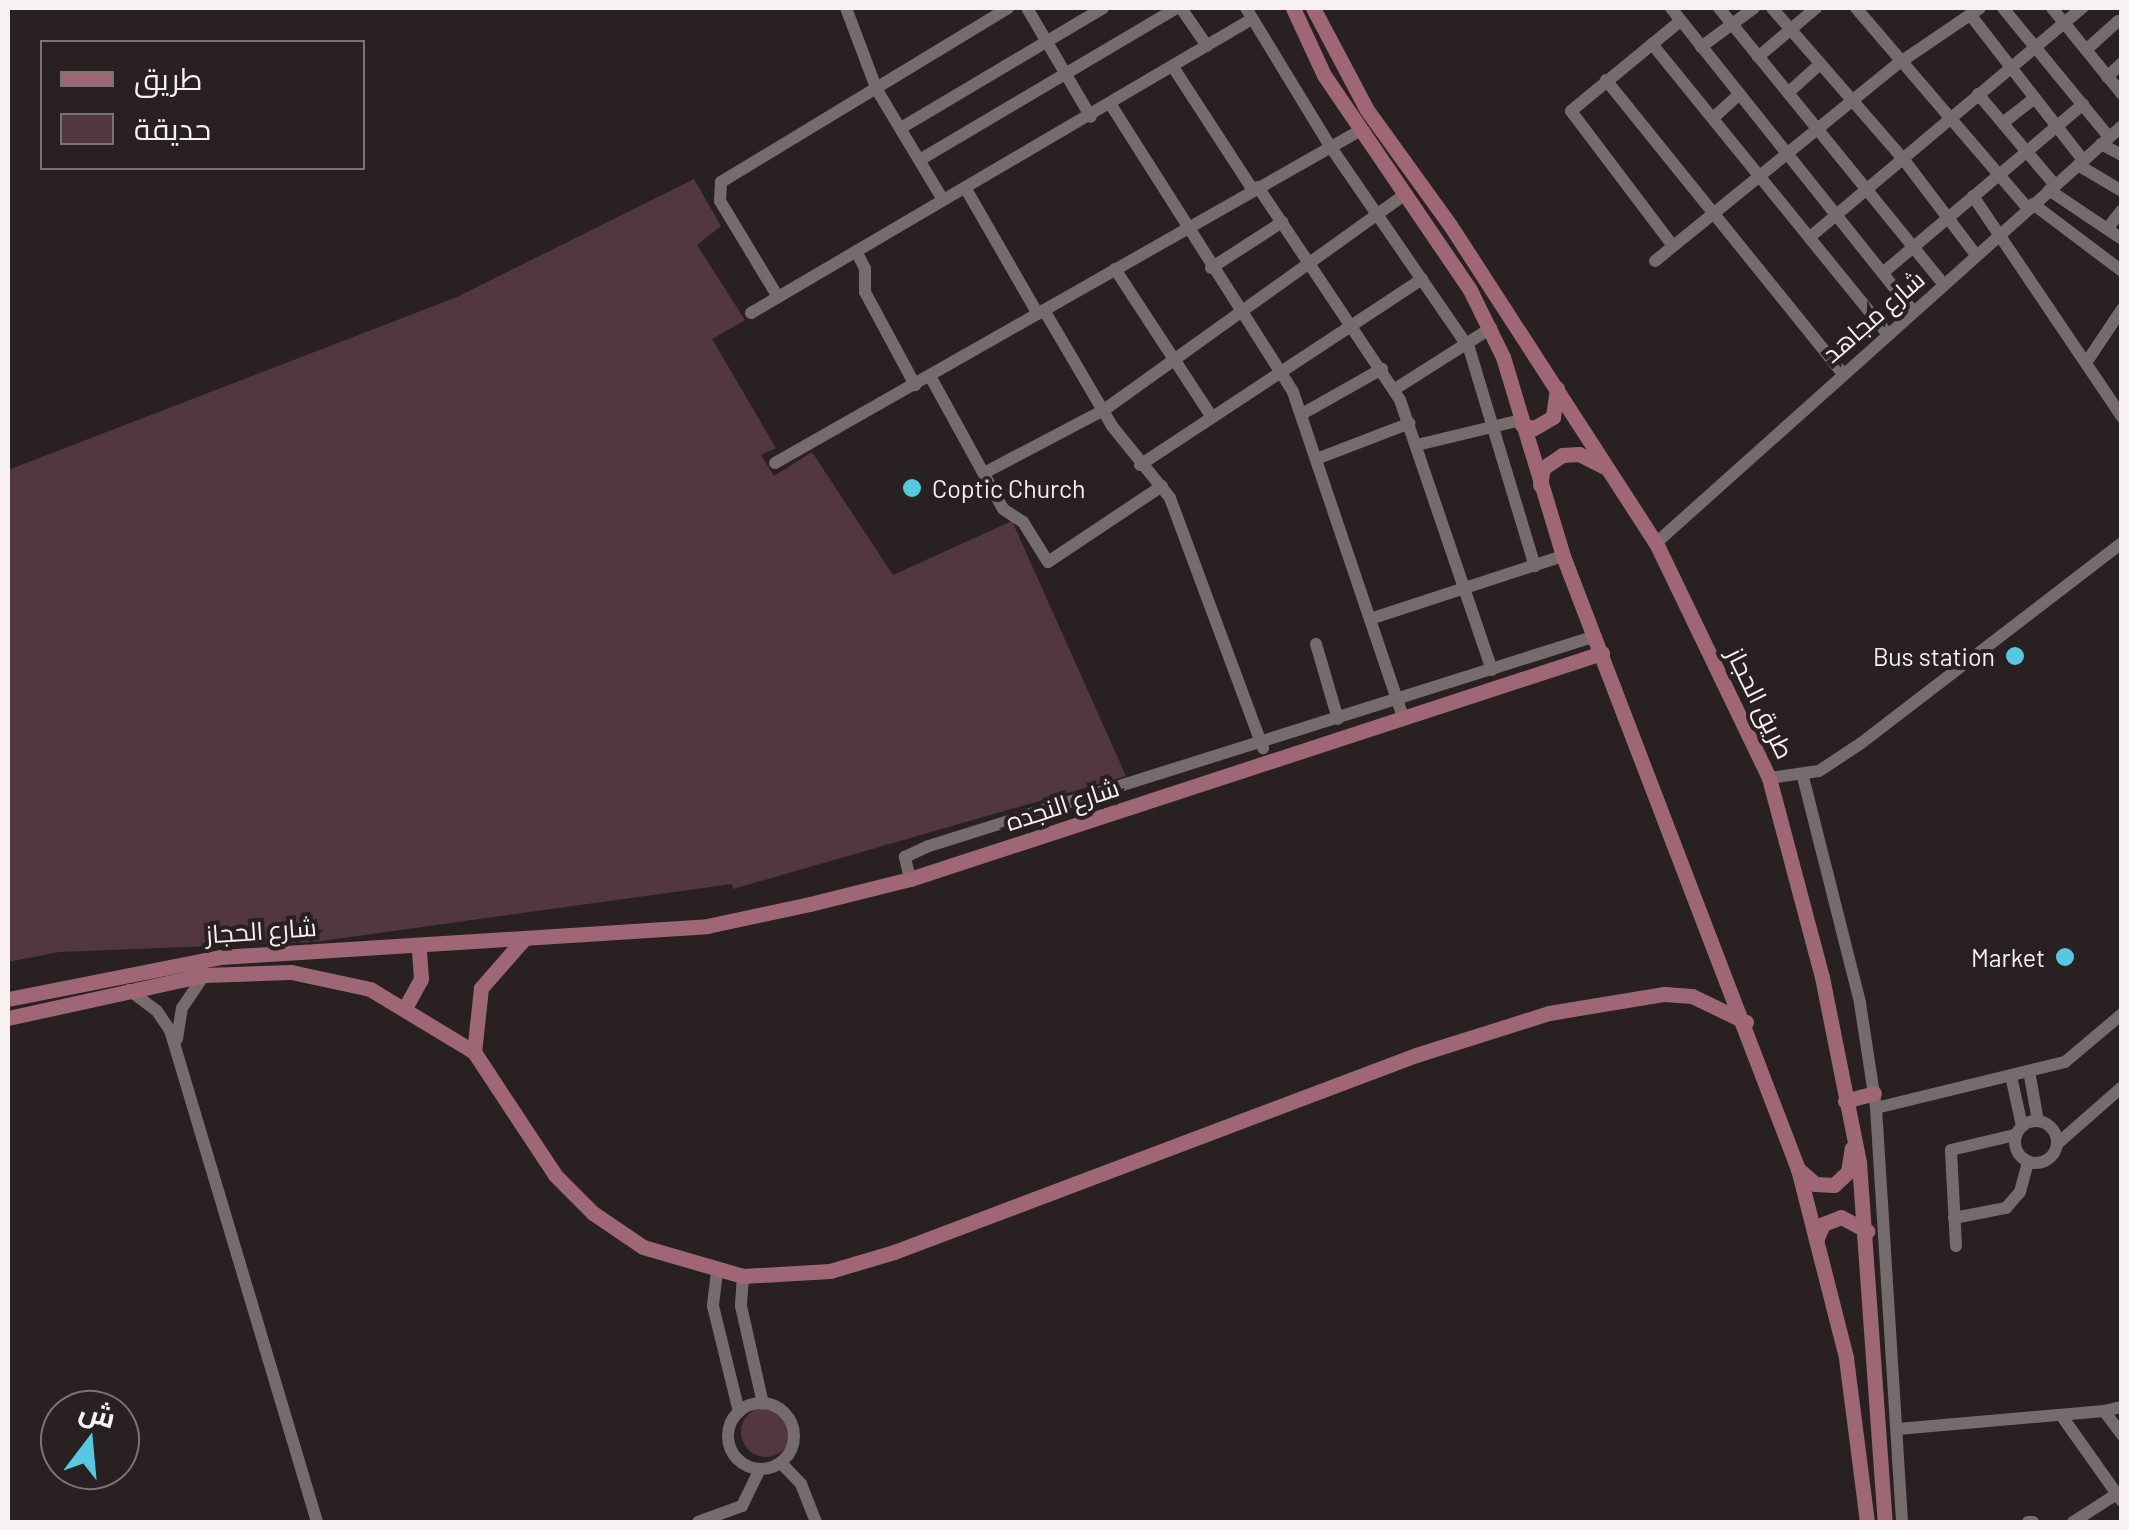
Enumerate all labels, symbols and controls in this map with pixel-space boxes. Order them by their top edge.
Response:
legend [40,40,365,170]
text: طريق [134,60,203,96]
text: حديقة [134,110,211,146]
street label: شارع مجاهد [1816,264,1930,368]
place label: Coptic Church [932,473,1086,503]
marker: Coptic Church [901,477,923,499]
place label: Bus station [1873,641,1995,671]
street label: طريق الحجاز [1721,643,1801,763]
marker: Bus station [2004,645,2026,667]
street label: شارع النجده [1002,772,1122,836]
street label: شارع الحجاز [205,911,317,949]
place label: Market [1971,942,2045,972]
marker: Market [2054,946,2076,968]
north arrow [40,1390,140,1490]
text: ش [76,1392,120,1434]

